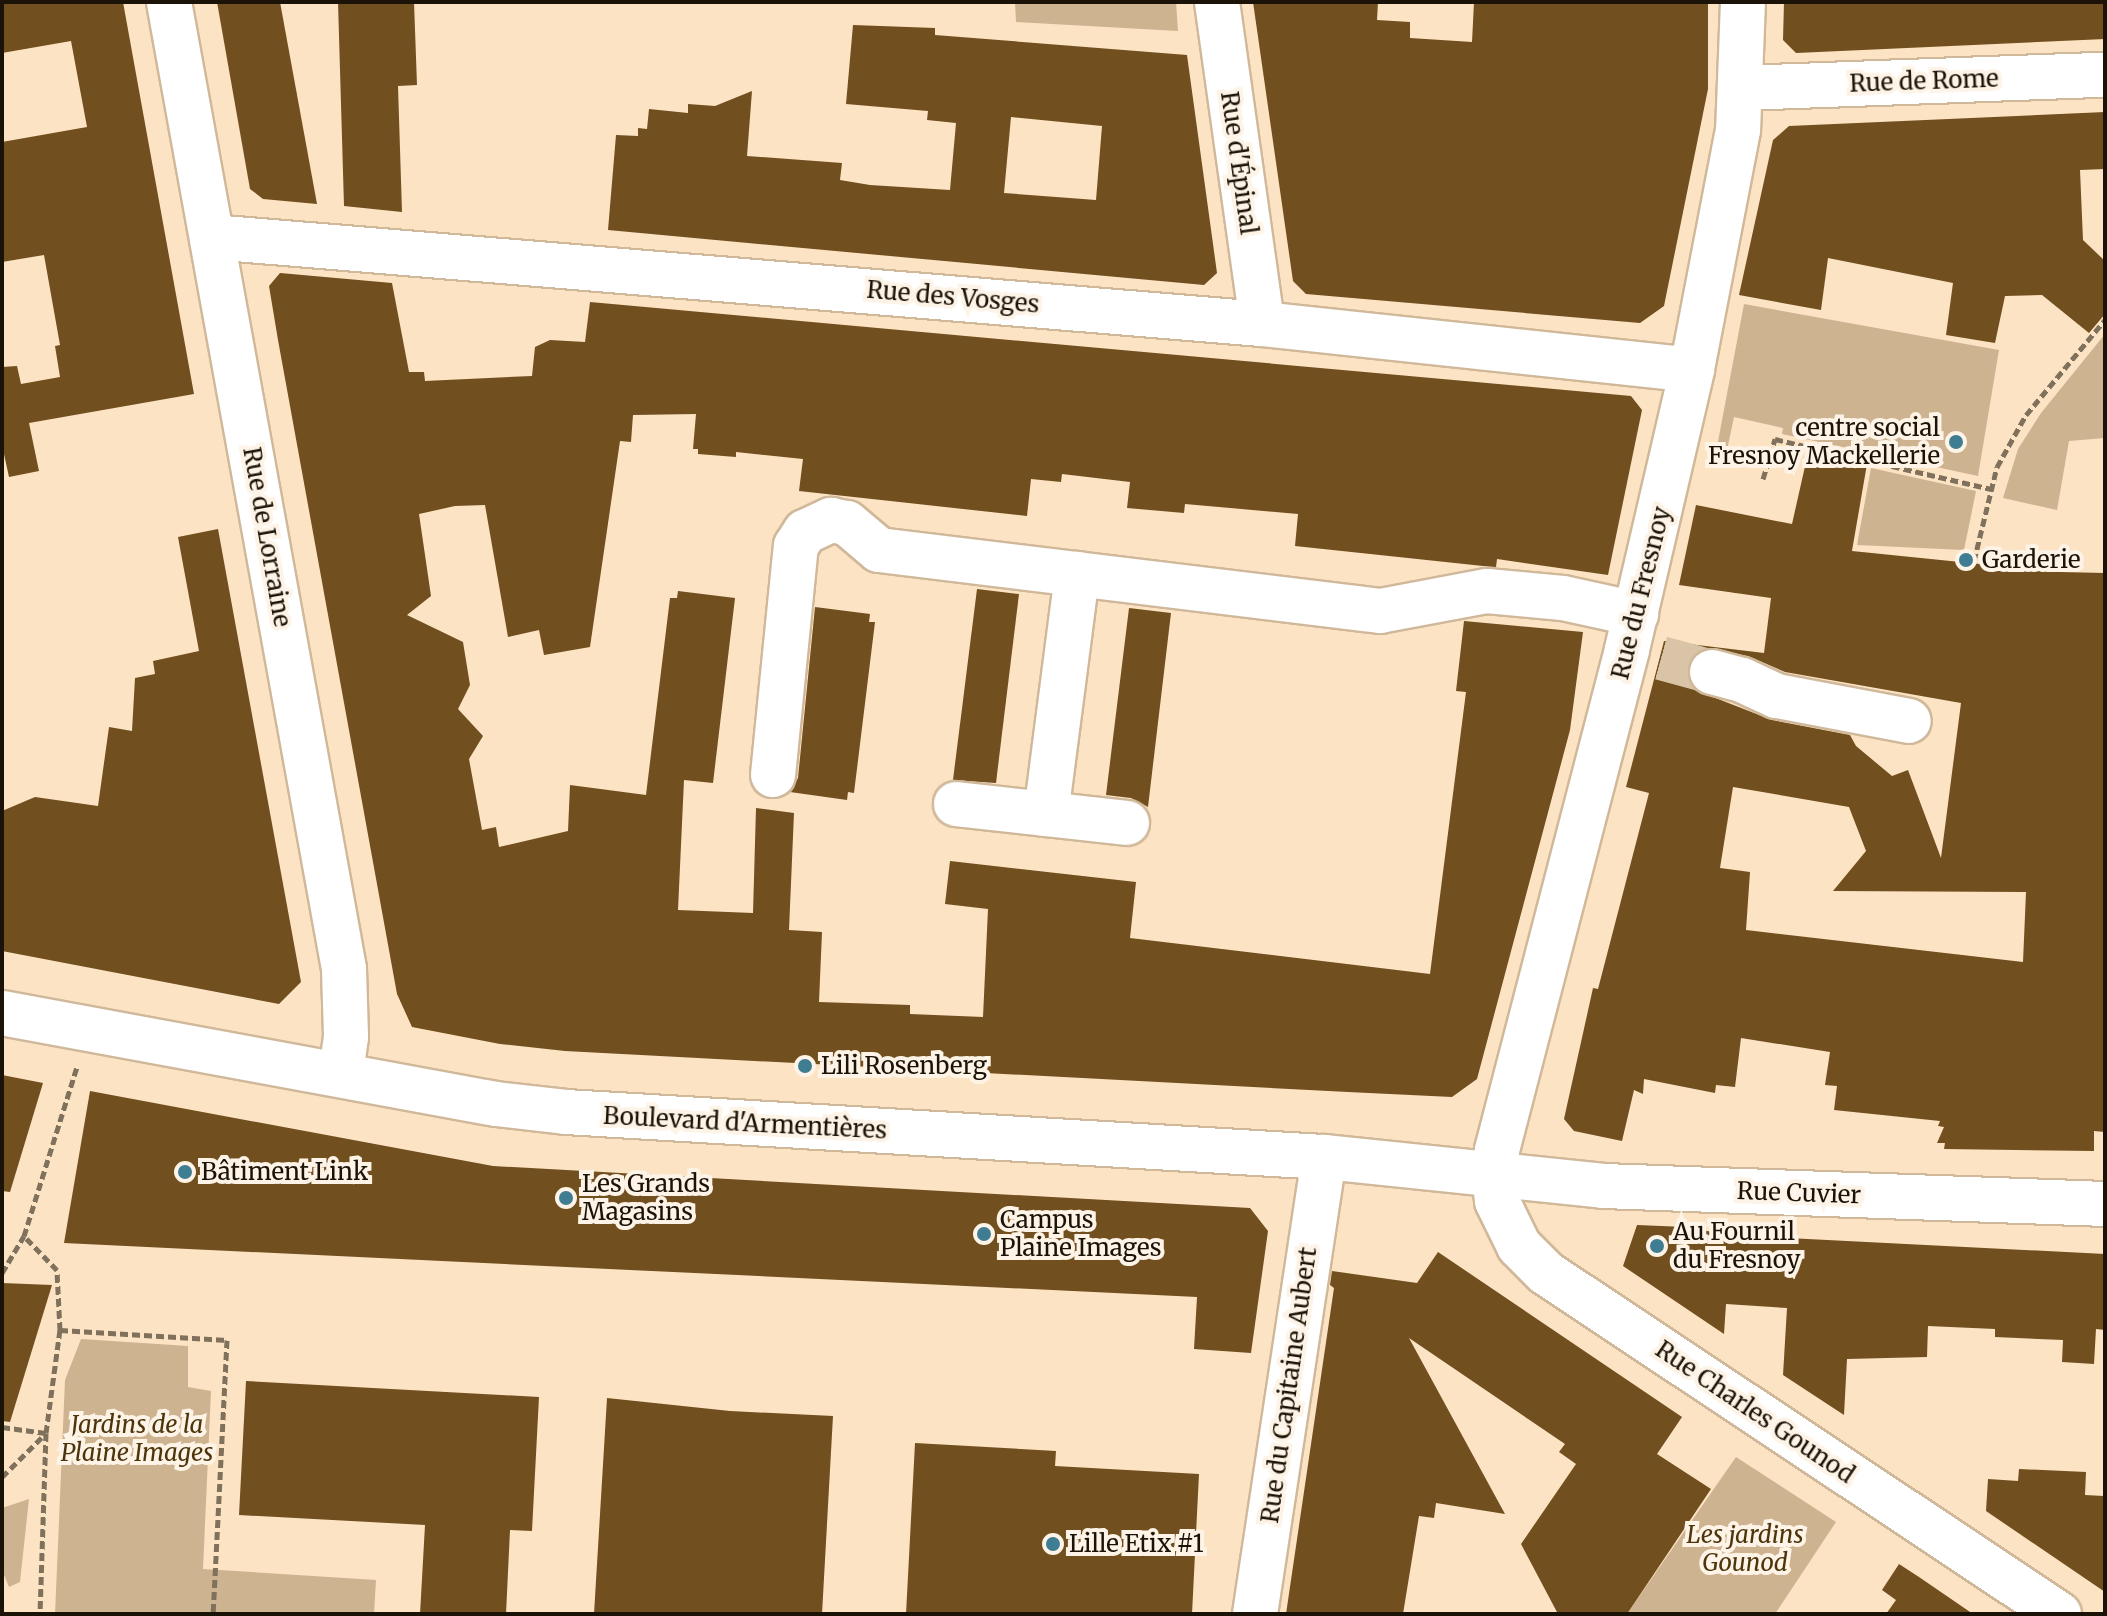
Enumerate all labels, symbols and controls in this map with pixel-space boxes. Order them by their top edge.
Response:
street label: Rue de Rome [1849,64,1999,98]
street label: Rue d'Épinal [1215,90,1263,236]
street label: Rue des Vosges [865,275,1041,319]
place label: centre social Fresnoy Mackellerie [1708,414,1940,470]
marker: centre social Fresnoy Mackellerie [1947,433,1965,451]
street label: Rue de Lorraine [237,445,297,629]
street label: Rue du Fresnoy [1606,504,1676,682]
place label: Garderie [1982,546,2081,574]
marker: Garderie [1957,551,1975,569]
place label: Lili Rosenberg [821,1052,987,1080]
marker: Lili Rosenberg [796,1057,814,1075]
street label: Boulevard d'Armentières [602,1101,888,1145]
place label: Bâtiment Link [201,1158,368,1186]
marker: Bâtiment Link [176,1163,194,1181]
place label: Les Grands Magasins [582,1170,710,1226]
street label: Rue Cuvier [1736,1176,1862,1210]
marker: Les Grands Magasins [557,1189,575,1207]
place label: Campus Plaine Images [1000,1206,1161,1262]
place label: Au Fournil du Fresnoy [1673,1218,1800,1274]
marker: Campus Plaine Images [975,1225,993,1243]
marker: Au Fournil du Fresnoy [1648,1237,1666,1255]
street label: Rue du Capitaine Aubert [1255,1245,1323,1525]
street label: Rue Charles Gounod [1650,1335,1860,1489]
park label: Jardins de la Plaine Images [61,1411,213,1467]
park label: Les jardins Gounod [1687,1521,1803,1577]
place label: Lille Etix #1 [1069,1530,1204,1558]
marker: Lille Etix #1 [1044,1535,1062,1553]

